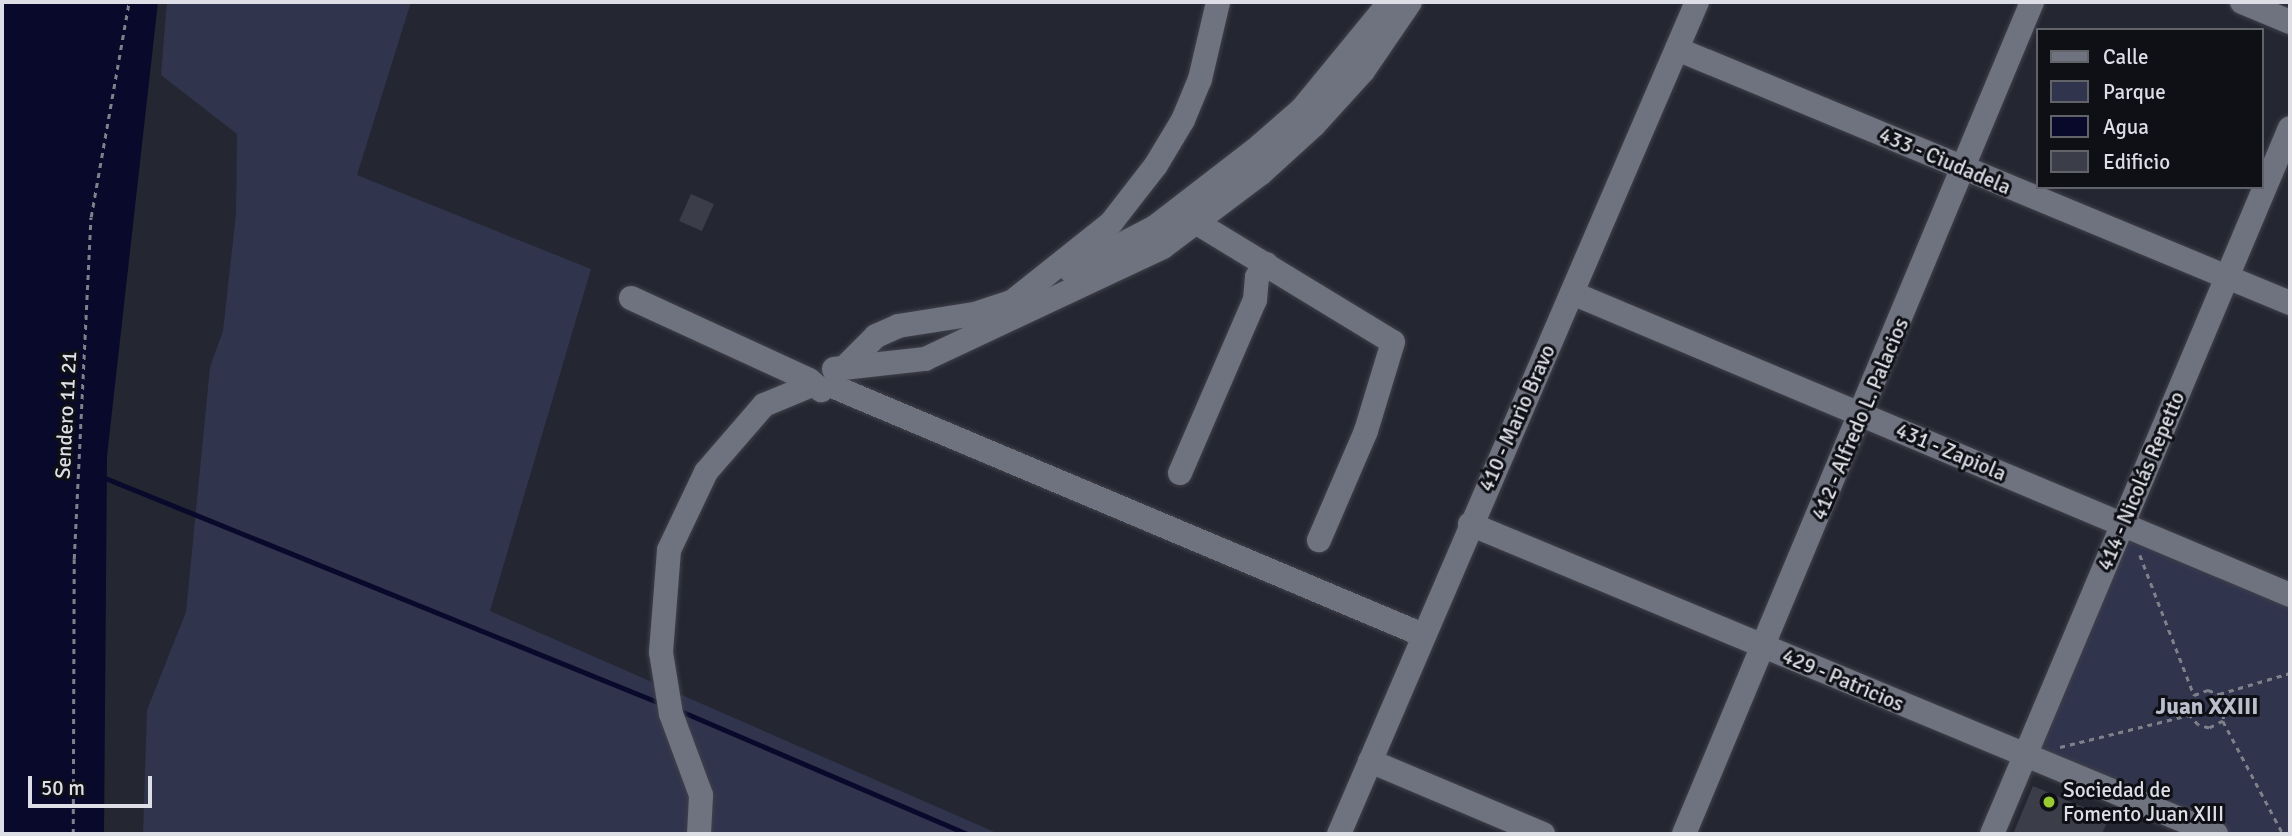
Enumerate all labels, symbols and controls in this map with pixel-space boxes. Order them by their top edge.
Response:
legend [2036,28,2264,189]
text: Calle [2103,44,2149,70]
text: Parque [2103,79,2166,105]
text: Agua [2103,114,2149,140]
street label: 433 - Ciudadela [1875,122,2015,200]
text: Edificio [2103,149,2170,175]
street label: 412 - Alfredo L. Palacios [1806,314,1914,524]
street label: 410 - Mario Bravo [1473,341,1561,495]
street label: Sendero 11 21 [50,350,82,480]
street label: 414 - Nicolás Repetto [2092,388,2190,574]
street label: 431 - Zapiola [1892,417,2010,487]
street label: 429 - Patricios [1778,643,1908,717]
district label: Juan XXIII [2156,693,2258,721]
scale bar [32,762,156,806]
text: 50 m [41,775,85,801]
place label: Sociedad de Fomento Juan XIII [2063,777,2224,827]
marker: Sociedad de Fomento Juan XIII [2041,794,2057,810]

